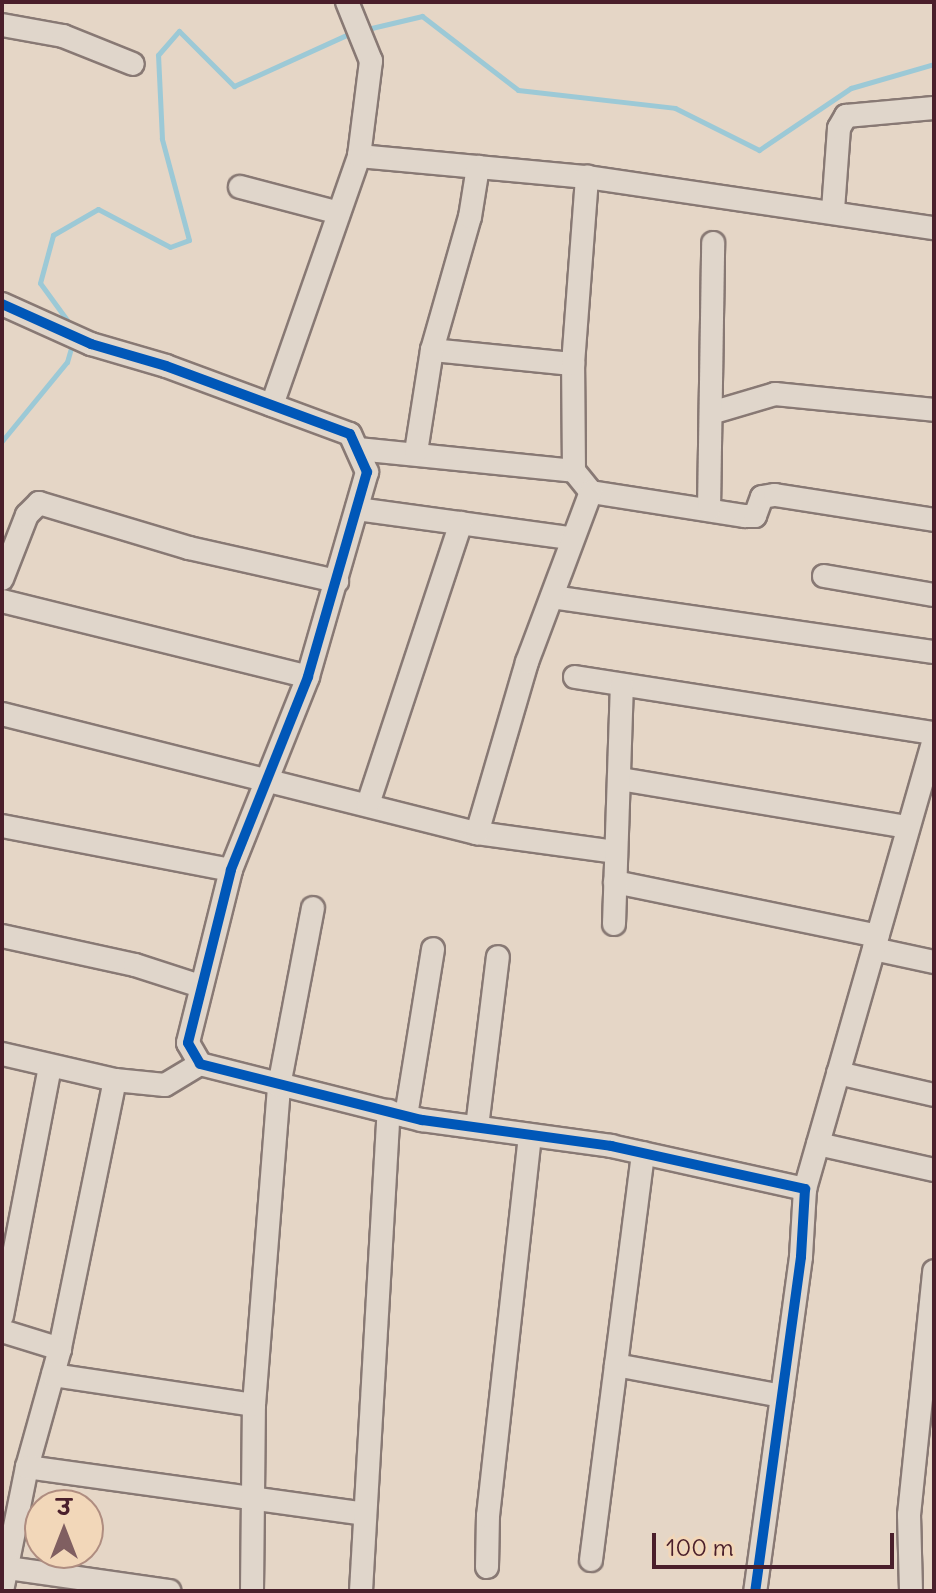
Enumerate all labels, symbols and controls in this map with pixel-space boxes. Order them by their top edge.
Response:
north arrow [24,1489,104,1569]
text: उ [57,1493,71,1521]
scale bar [656,1517,898,1567]
text: 100 m [666,1532,734,1562]

